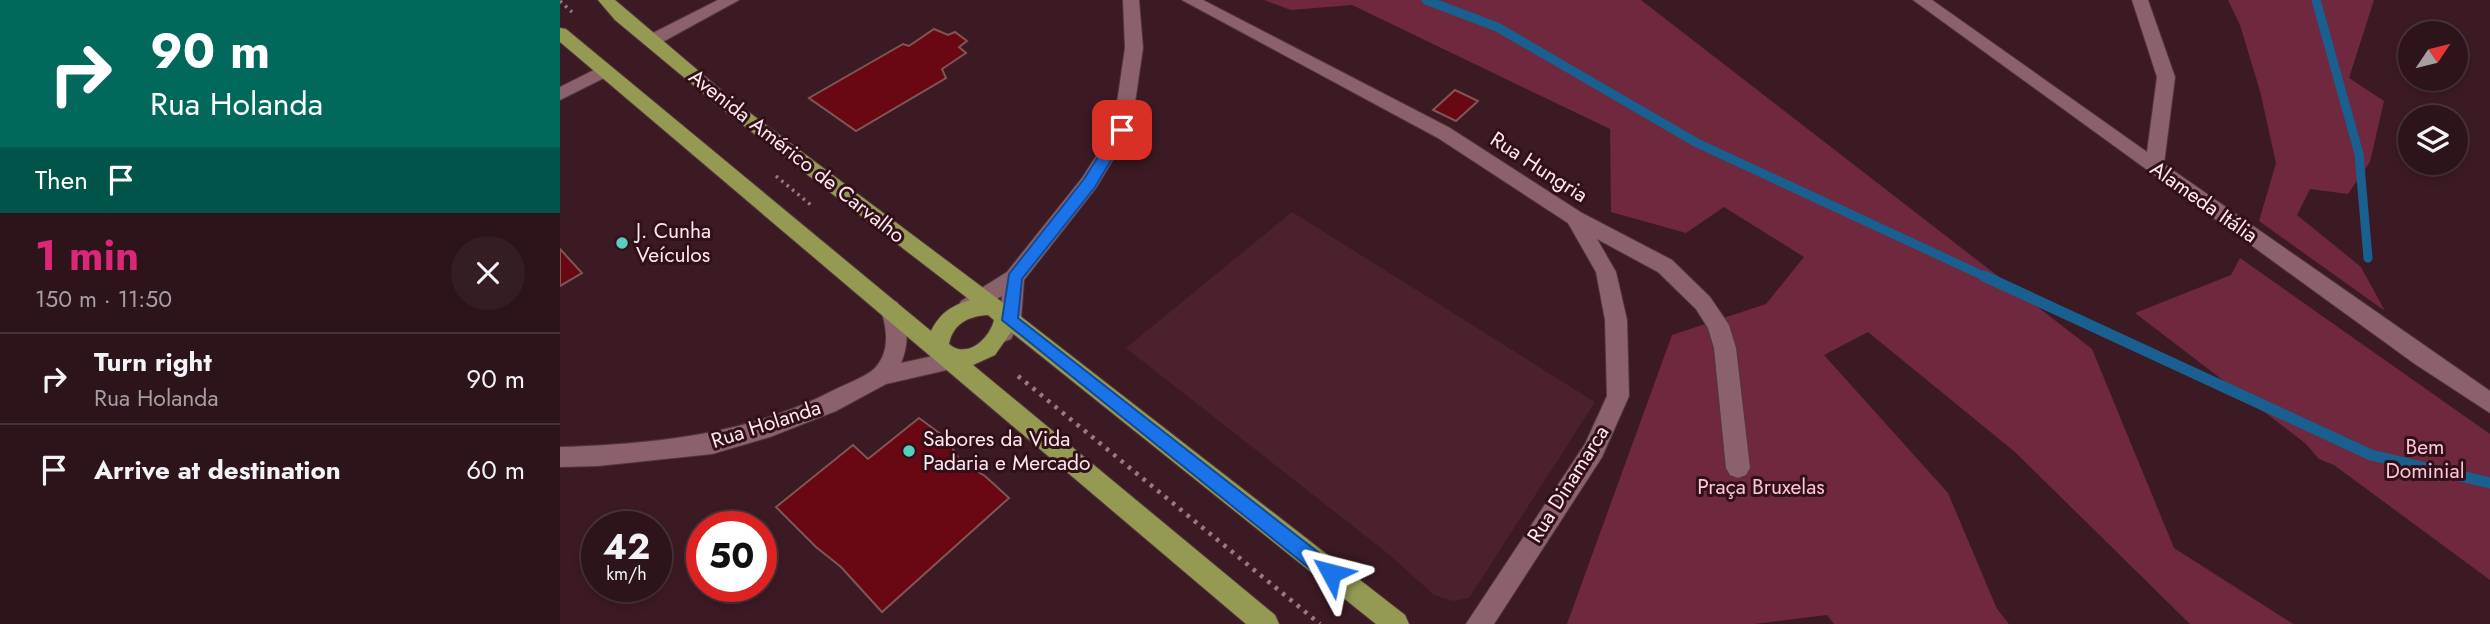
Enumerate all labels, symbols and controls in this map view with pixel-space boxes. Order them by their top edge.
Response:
text: 90 m [150,16,270,86]
north arrow [2398,21,2468,91]
map controls [2398,21,2468,175]
icon: right [35,28,126,119]
street label: Avenida Américo de Carvalho [683,62,911,250]
text: Rua Holanda [150,81,323,127]
pin [1092,100,1152,160]
button: layers [2398,105,2468,175]
icon: arrive [1103,111,1141,149]
street label: Rua Hungria [1484,124,1594,210]
street label: Alameda Itália [2144,154,2264,250]
text: Then [35,161,88,199]
icon: arrive [102,161,140,199]
place label: J. Cunha Veículos [633,216,711,270]
text: 1 min [35,225,139,286]
marker: J. Cunha Veículos [614,235,630,251]
button: close [451,236,525,310]
text: 150 m · 11:50 [35,282,172,316]
text: Turn right [94,343,212,381]
icon: right [35,360,73,398]
text: 90 m [466,360,525,398]
text: Rua Holanda [94,381,219,415]
street label: Rua Holanda [707,392,825,456]
street label: Rua Dinamarca [1520,419,1616,549]
place label: Sabores da Vida Padaria e Mercado [923,424,1091,478]
park label: Bem Dominial [2385,432,2465,486]
marker: Sabores da Vida Padaria e Mercado [901,443,917,459]
icon: arrive [35,451,73,489]
text: Arrive at destination [94,451,341,489]
text: 60 m [466,451,525,489]
park label: Praça Bruxelas [1697,472,1825,502]
speed limit sign: 50 [686,511,777,602]
text: 42 [603,522,650,572]
position arrow [1294,536,1368,610]
text: km/h [606,561,647,587]

